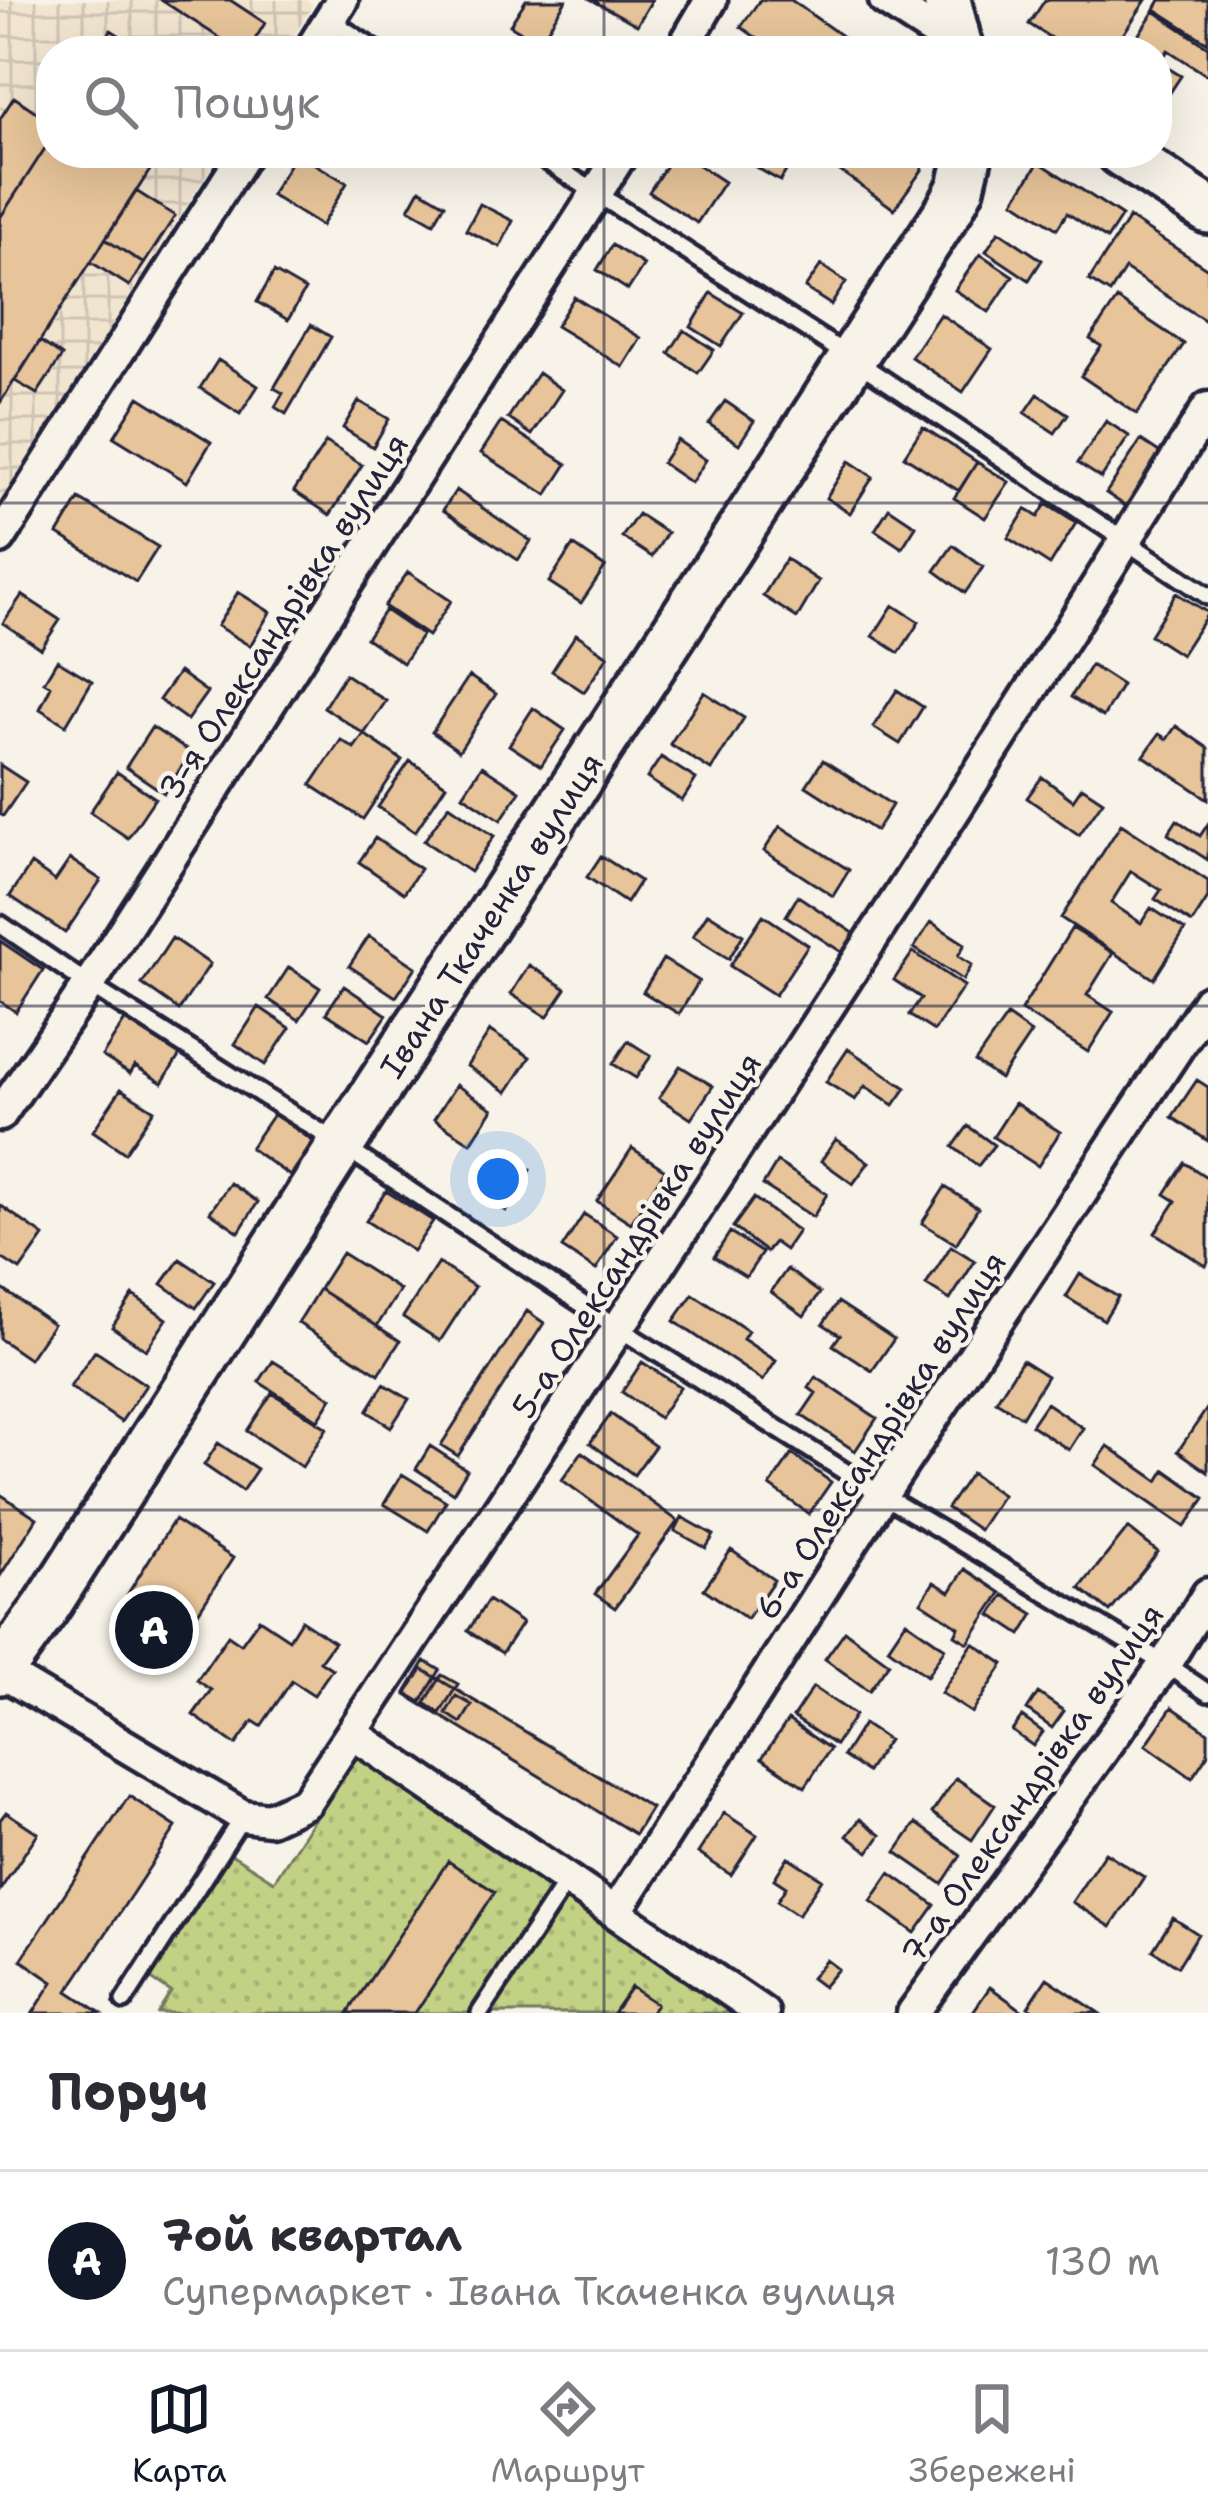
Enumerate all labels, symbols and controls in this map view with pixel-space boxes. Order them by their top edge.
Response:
search box [36,36,1172,168]
icon: search [78,69,144,135]
text: Пошук [174,72,320,132]
street label: 3-я Олександрівка вулиця [148,425,419,808]
street label: Івана Ткаченка вулиця [369,744,614,1087]
street label: 5-а Олександрівка вулиця [501,1043,772,1427]
your location [468,1149,528,1209]
street label: 6-а Олександрівка вулиця [744,1242,1017,1628]
pin: A [115,1585,193,1675]
street label: 7-а Олександрівка вулиця [891,1594,1174,1972]
text: Поруч [48,2057,208,2125]
text: 7ой квартал [162,2205,462,2265]
text: A [72,2235,102,2287]
text: 130 m [1045,2235,1160,2287]
text: Супермаркет · Івана Ткаченка вулиця [162,2265,897,2317]
tab: Карта [132,2376,227,2493]
tab: Маршрут [491,2376,645,2493]
tab: Збережені [909,2376,1076,2493]

